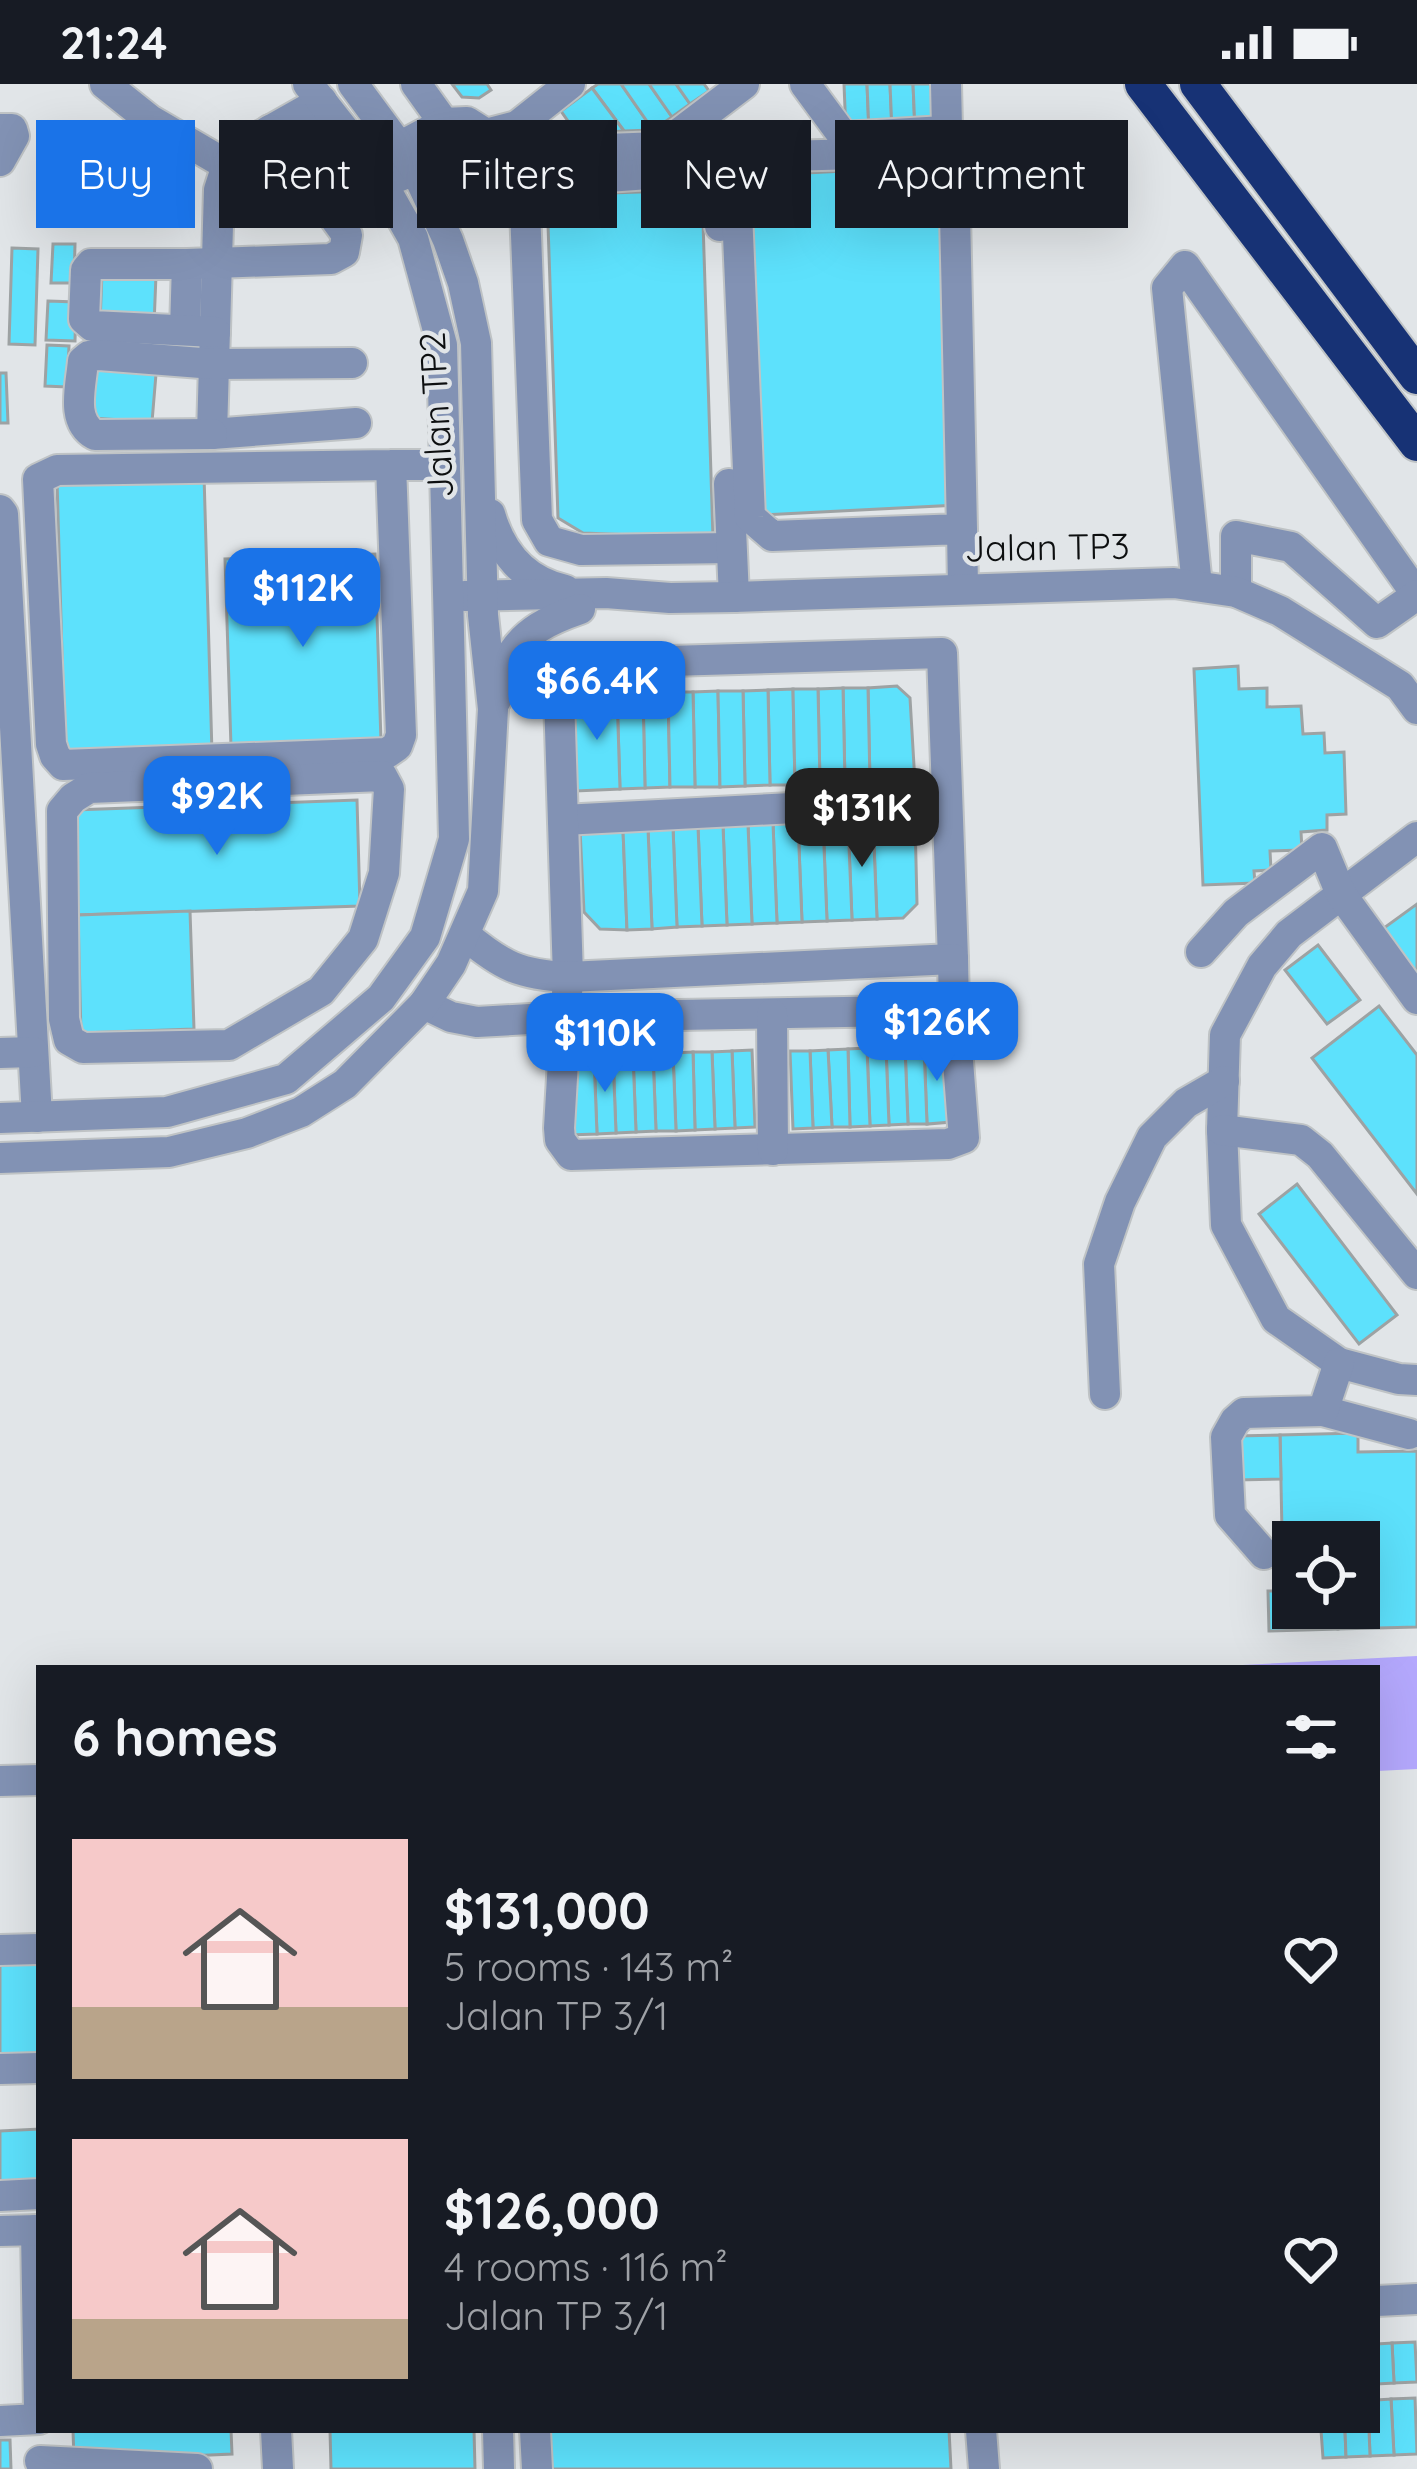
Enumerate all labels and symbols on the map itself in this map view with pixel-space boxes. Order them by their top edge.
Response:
street label: Jalan TP2 [409,331,462,499]
street label: Jalan TP3 [964,523,1130,570]
pin: $112K [219,548,387,650]
pin: $66.4K [499,641,695,743]
pin: $92K [146,756,288,858]
pin: $131K [778,768,946,870]
pin: $126K [853,982,1021,1084]
pin: $110K [521,993,689,1095]

